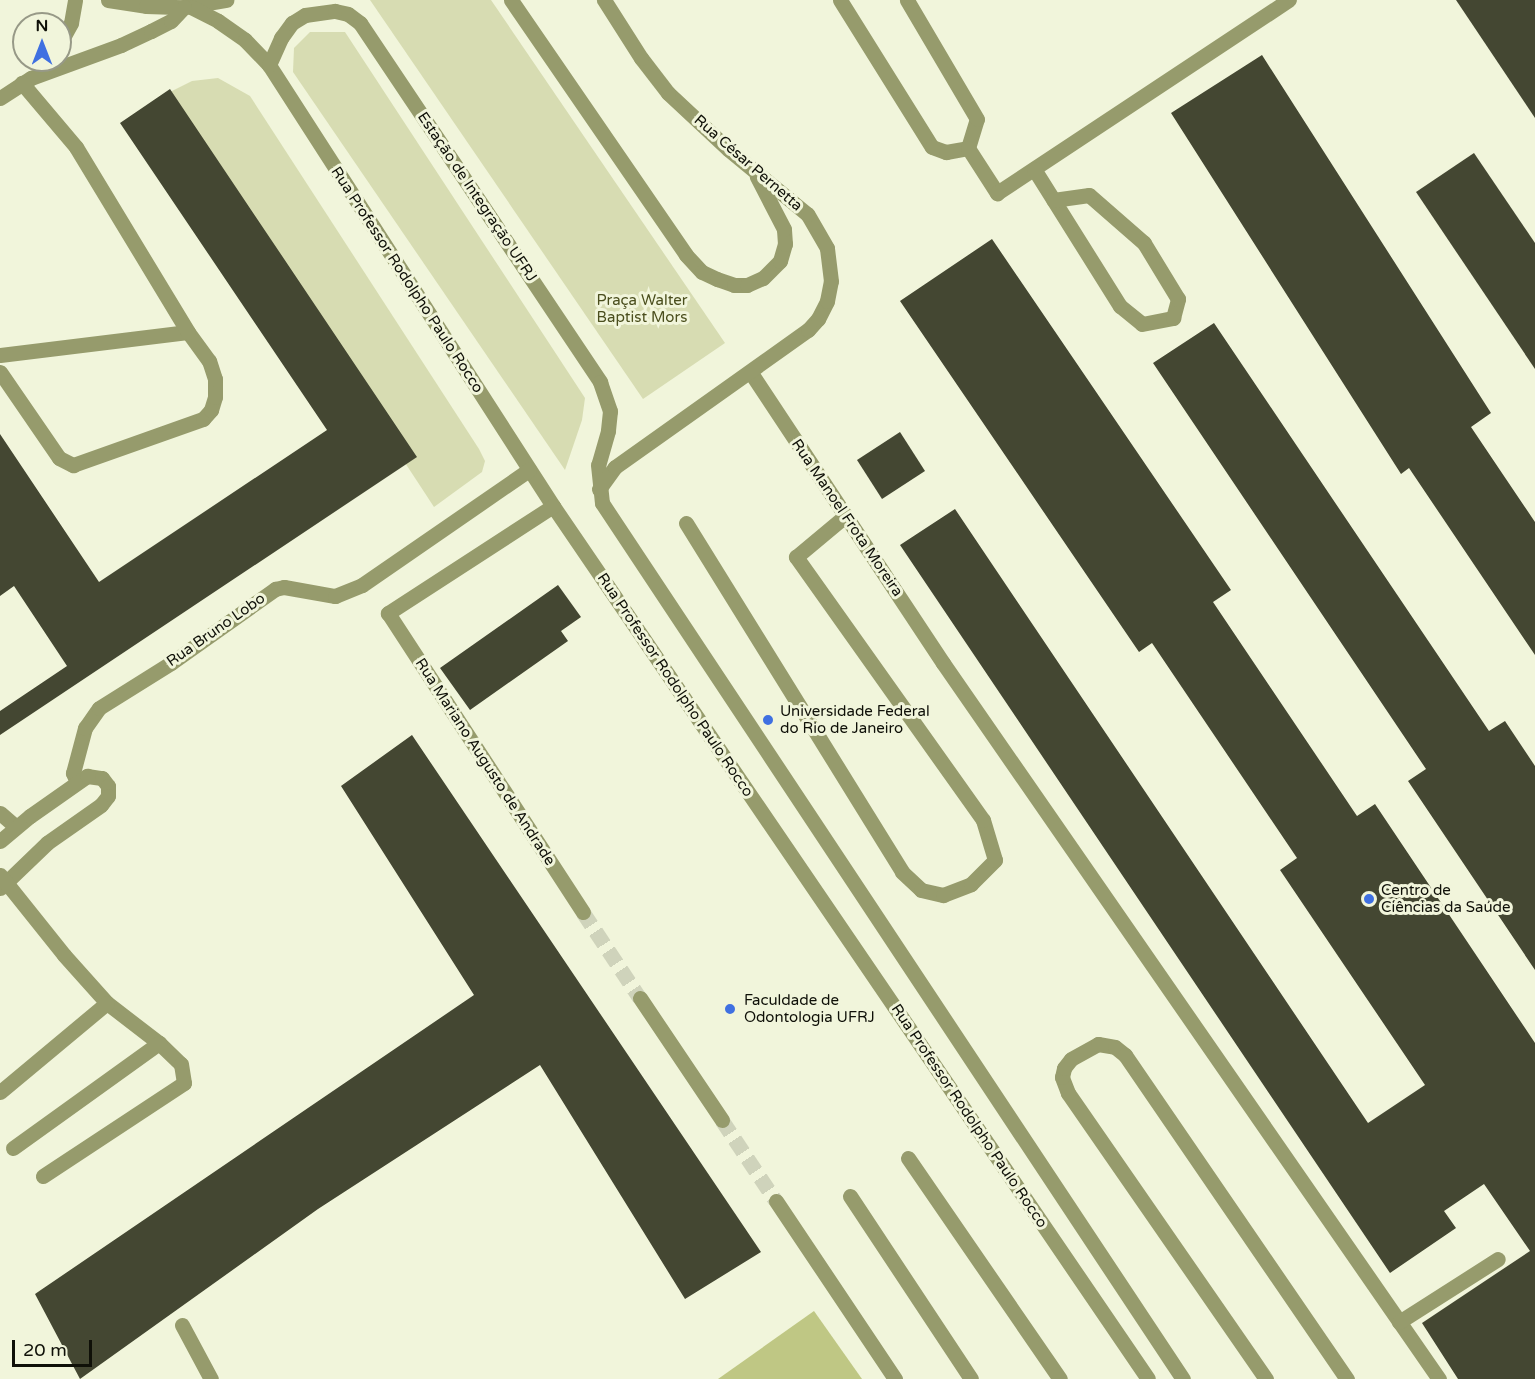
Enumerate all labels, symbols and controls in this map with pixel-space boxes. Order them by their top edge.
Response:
north arrow [12,12,72,72]
text: N [36,16,48,36]
street label: Estação de Integração UFRJ [413,109,541,285]
street label: Rua César Pernetta [690,111,806,215]
street label: Rua Professor Rodolpho Paulo Rocco [327,164,487,396]
park label: Praça Walter Baptist Mors [596,291,688,326]
street label: Rua Manoel Frota Moreira [788,436,906,600]
street label: Rua Professor Rodolpho Paulo Rocco [593,570,757,800]
street label: Rua Bruno Lobo [163,589,269,671]
street label: Rua Mariano Augusto de Andrade [411,655,559,869]
place label: Universidade Federal do Rio de Janeiro [780,702,930,737]
marker: Universidade Federal do Rio de Janeiro [761,713,775,727]
place label: Centro de Ciências da Saúde [1381,881,1511,916]
marker: Centro de Ciências da Saúde [1362,892,1376,906]
place label: Faculdade de Odontologia UFRJ [744,991,875,1026]
marker: Faculdade de Odontologia UFRJ [721,1000,739,1018]
street label: Rua Professor Rodolpho Paulo Rocco [887,1001,1051,1231]
scale bar [15,1328,94,1366]
text: 20 m [23,1339,67,1361]

